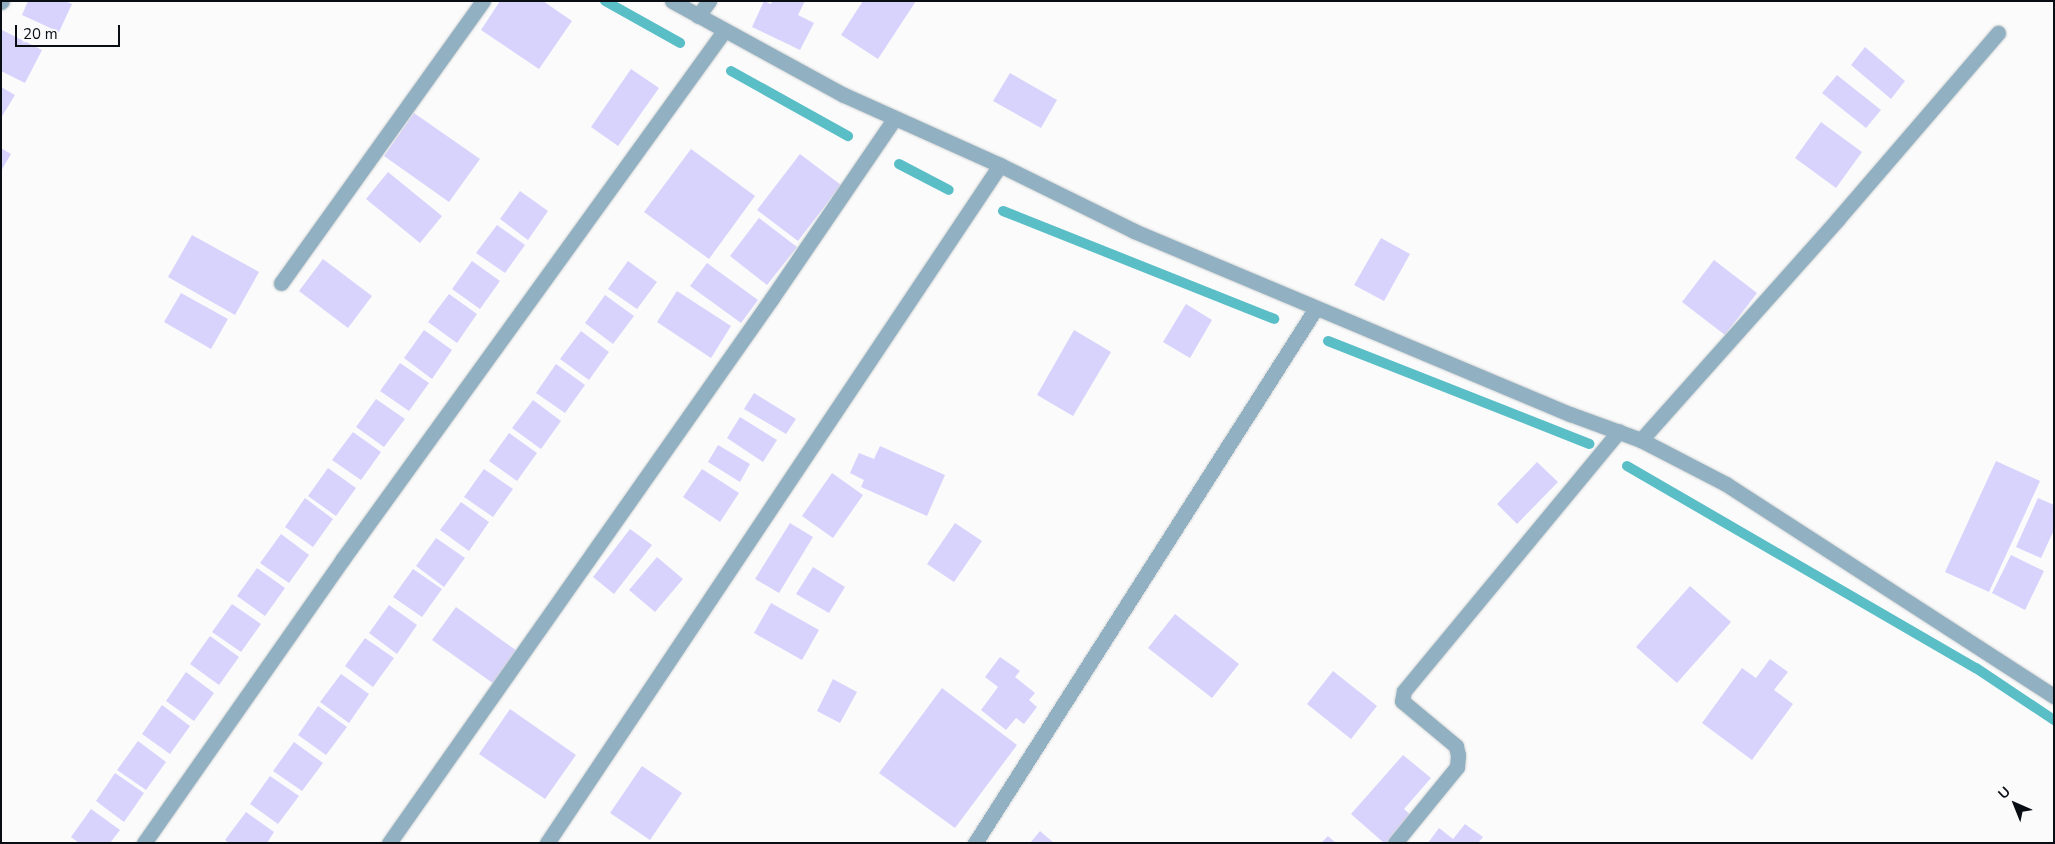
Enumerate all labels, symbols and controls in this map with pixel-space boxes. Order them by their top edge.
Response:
scale bar [18,15,122,47]
text: 20 m [23,24,58,44]
north arrow [1990,779,2040,829]
text: U [1994,782,2015,803]

